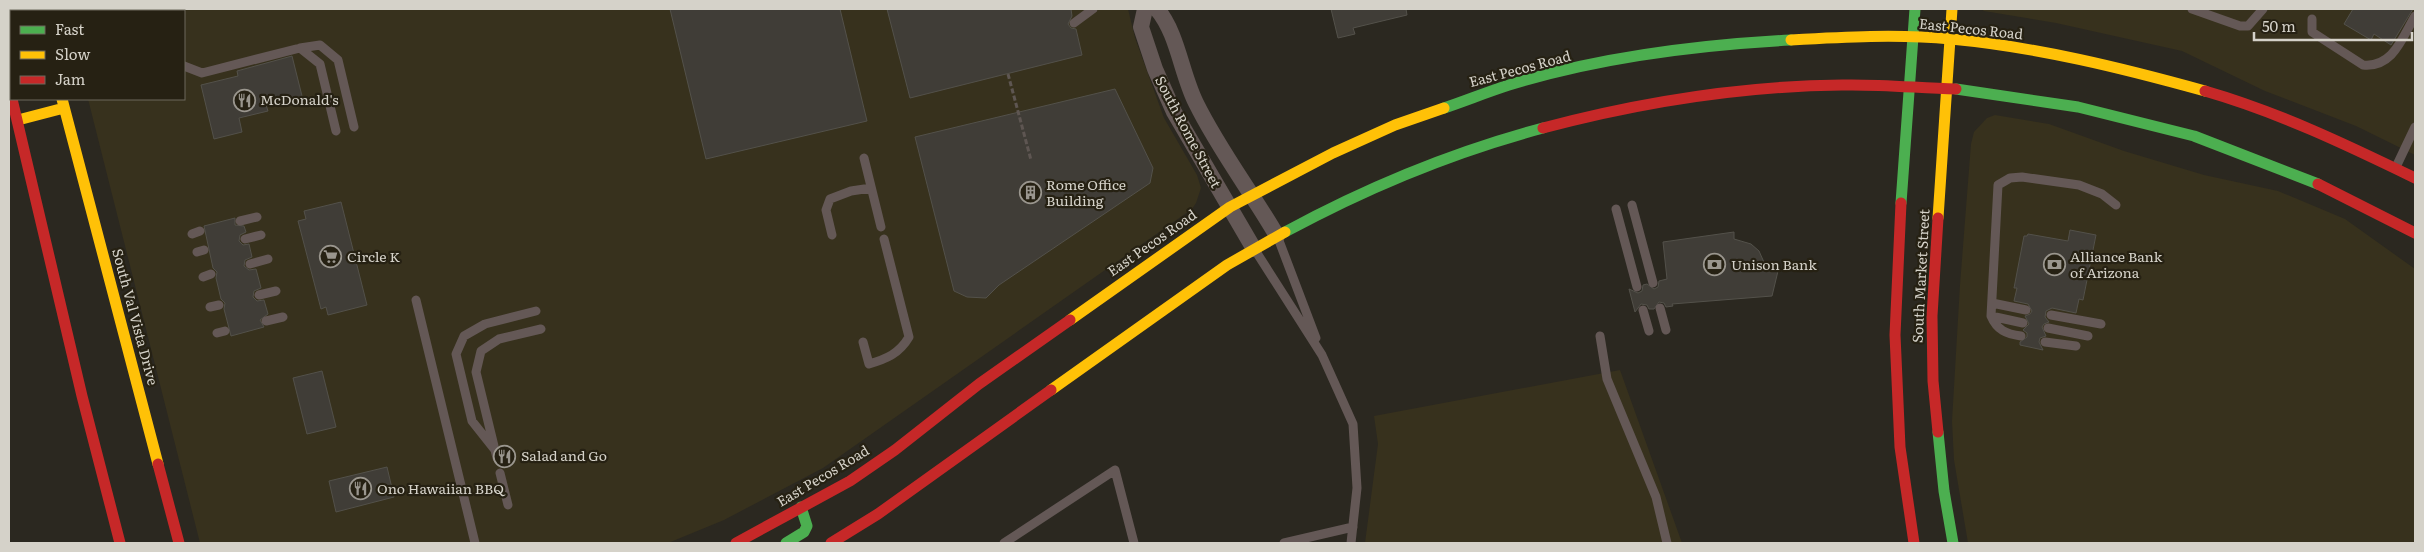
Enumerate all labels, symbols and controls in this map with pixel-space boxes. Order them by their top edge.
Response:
legend [10,10,185,100]
scale bar [2254,10,2412,42]
street label: East Pecos Road [1918,13,2025,43]
text: 50 m [2262,14,2296,37]
text: Fast [55,17,84,40]
text: Slow [55,42,90,65]
street label: East Pecos Road [1467,45,1573,91]
text: Jam [55,67,86,90]
street label: South Rome Street [1151,72,1227,191]
restaurant icon: McDonald's [232,88,256,112]
place label: McDonald's [260,89,339,109]
place label: Rome Office Building [1046,174,1126,210]
building icon: Rome Office Building [1018,181,1042,205]
street label: East Pecos Road [1103,204,1200,280]
street label: South Market Street [1907,208,1934,343]
supermarket icon: Circle K [319,245,343,269]
street label: South Val Vista Drive [108,246,164,387]
place label: Circle K [347,246,400,266]
place label: Alliance Bank of Arizona [2070,246,2163,282]
bank icon: Unison Bank [1703,253,1727,277]
bank icon: Alliance Bank of Arizona [2042,253,2066,277]
place label: Unison Bank [1731,254,1817,274]
street label: East Pecos Road [772,439,873,511]
restaurant icon: Salad and Go [493,444,517,468]
place label: Salad and Go [521,445,607,465]
restaurant icon: Ono Hawaiian BBQ [349,477,373,501]
place label: Ono Hawaiian BBQ [377,478,506,498]

